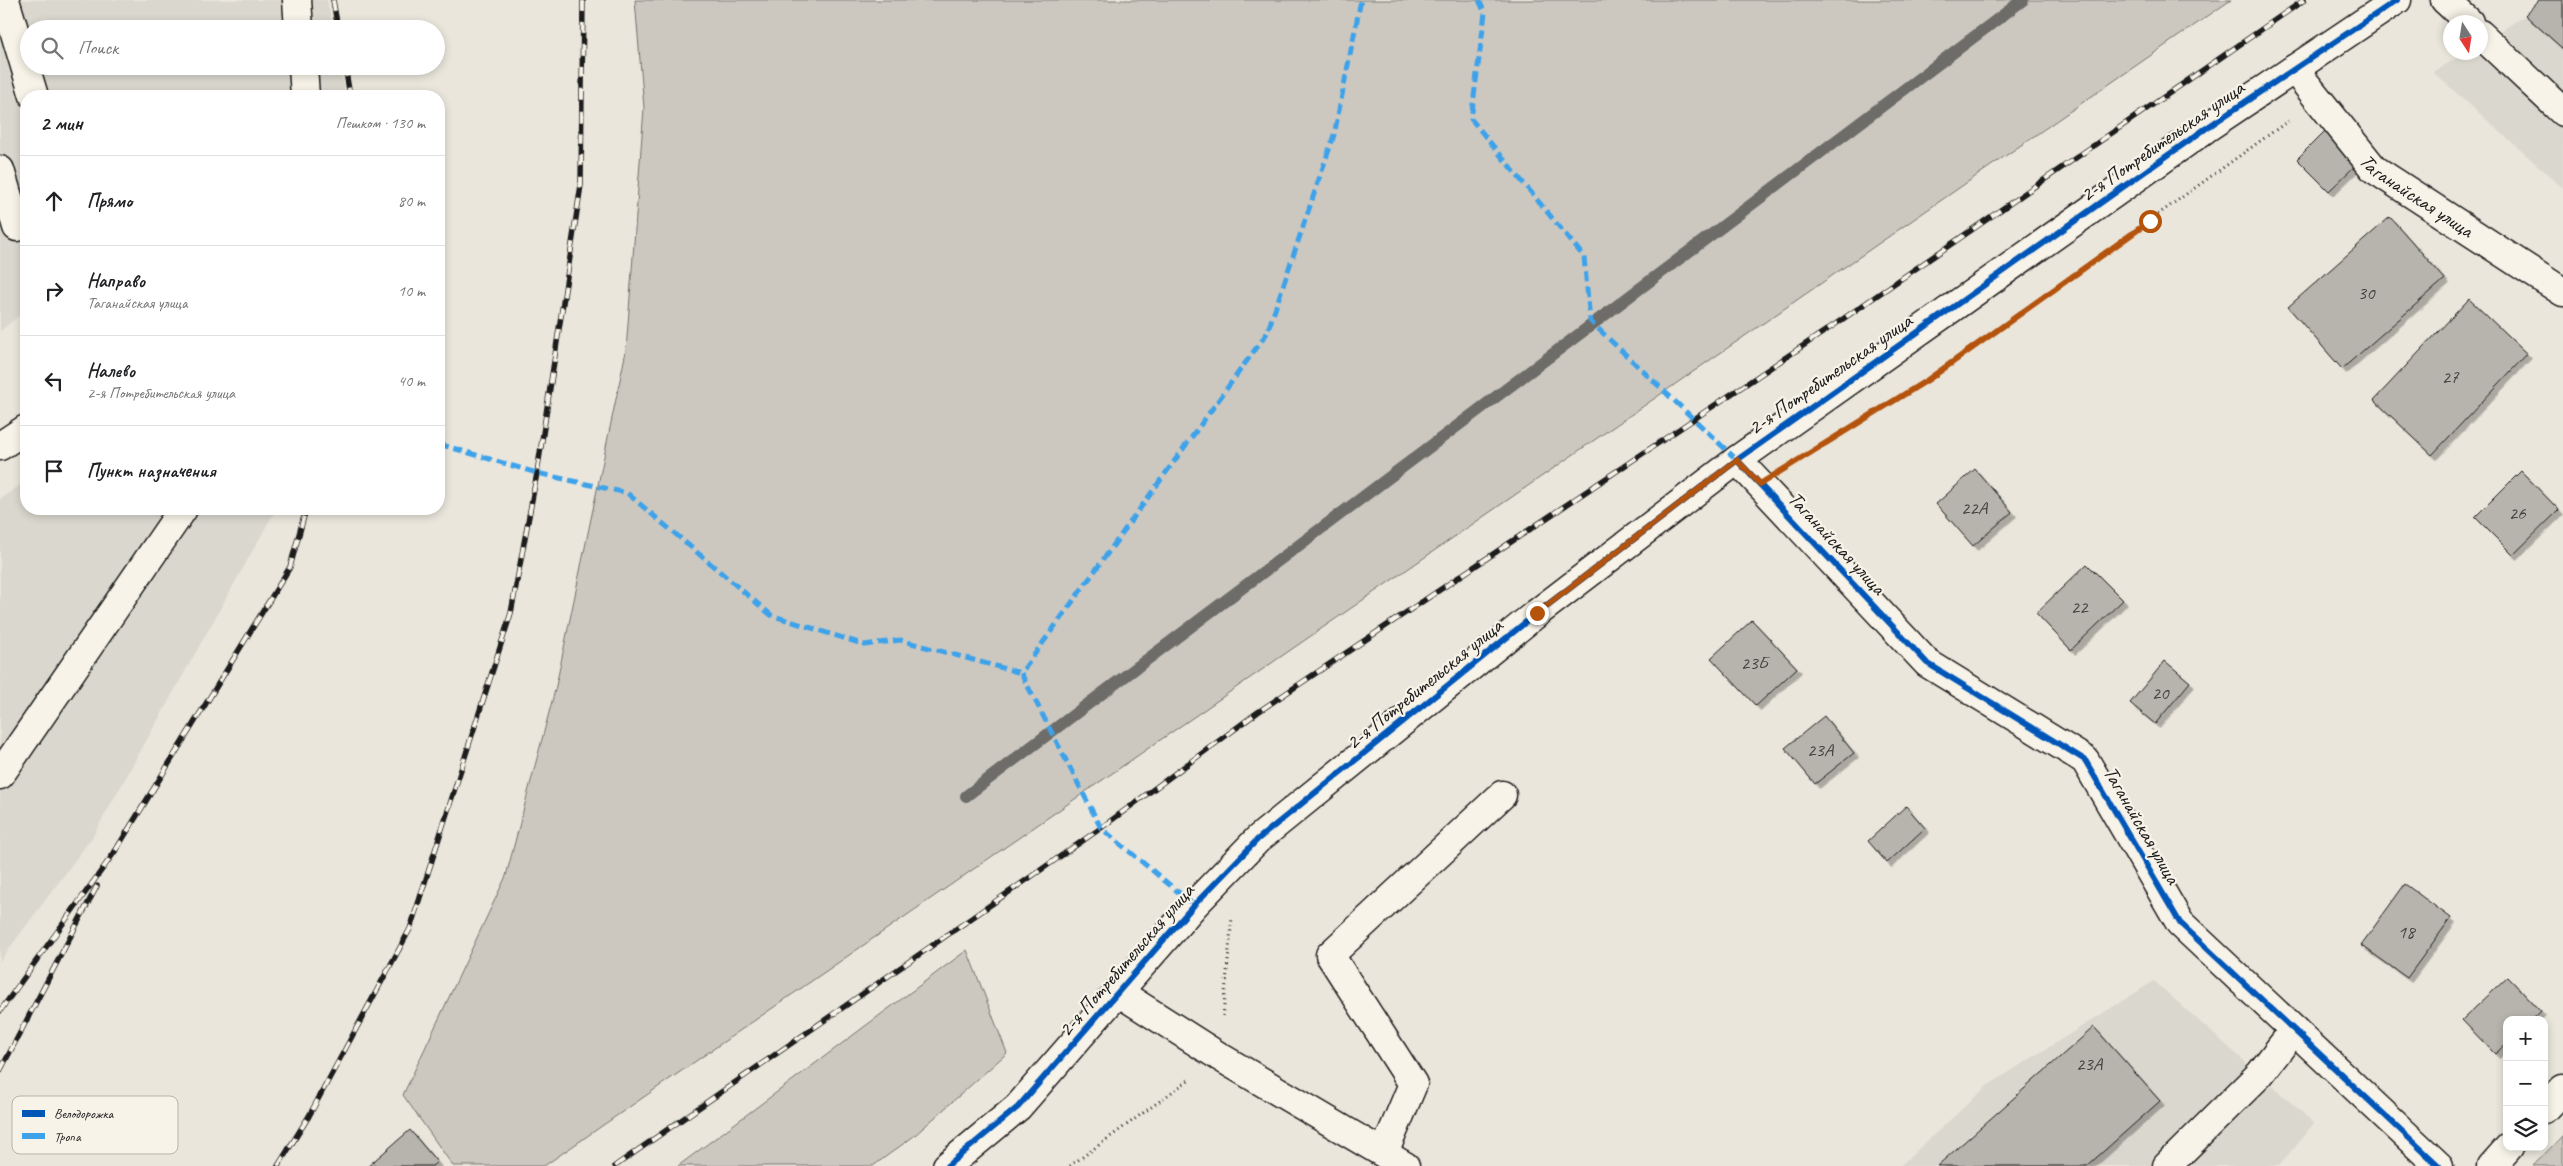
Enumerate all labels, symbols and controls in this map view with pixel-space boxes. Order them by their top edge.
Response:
north arrow [2443,15,2488,60]
search box [20,20,445,75]
icon: search [38,34,66,62]
text: Поиск [78,36,118,60]
street label: 2-я Потребительская улица [2075,74,2251,207]
text: 2 мин [40,110,83,136]
text: Пешком · 130 m [336,113,425,133]
street label: Таганайская улица [2354,148,2480,244]
icon: ahead [40,187,68,215]
text: Прямо [87,189,132,213]
text: 80 m [398,191,425,211]
route start [2139,210,2162,233]
text: Направо [87,269,145,293]
icon: right [40,277,68,305]
text: 10 m [398,281,425,301]
house number: 30 [2357,281,2376,305]
text: Таганайская улица [87,293,187,313]
street label: 2-я Потребительская улица [1743,307,1919,440]
text: Налево [87,359,135,383]
house number: 27 [2441,365,2460,389]
icon: left [40,367,68,395]
text: 40 m [398,371,425,391]
text: 2-я Потребительская улица [87,383,235,403]
icon: arrive [40,457,68,485]
text: Пункт назначения [87,459,216,483]
street label: Таганайская улица [1783,486,1893,601]
house number: 22А [1961,496,1989,520]
house number: 26 [2508,501,2527,525]
house number: 22 [2070,595,2089,619]
route end [1526,602,1549,625]
street label: 2-я Потребительская улица [1340,612,1509,755]
house number: 23Б [1741,651,1771,675]
house number: 20 [2151,681,2170,705]
house number: 23А [1807,738,1835,762]
street label: Таганайская улица [2098,761,2187,890]
street label: 2-я Потребительская улица [1052,877,1201,1042]
house number: 18 [2397,920,2417,944]
map controls [2503,1016,2548,1151]
button: + [2503,1016,2548,1061]
house number: 23А [2076,1052,2104,1076]
button: − [2503,1061,2548,1106]
legend [12,1096,178,1154]
text: Велодорожка [54,1105,115,1122]
button: layers [2503,1106,2548,1151]
text: Тропа [54,1128,82,1145]

